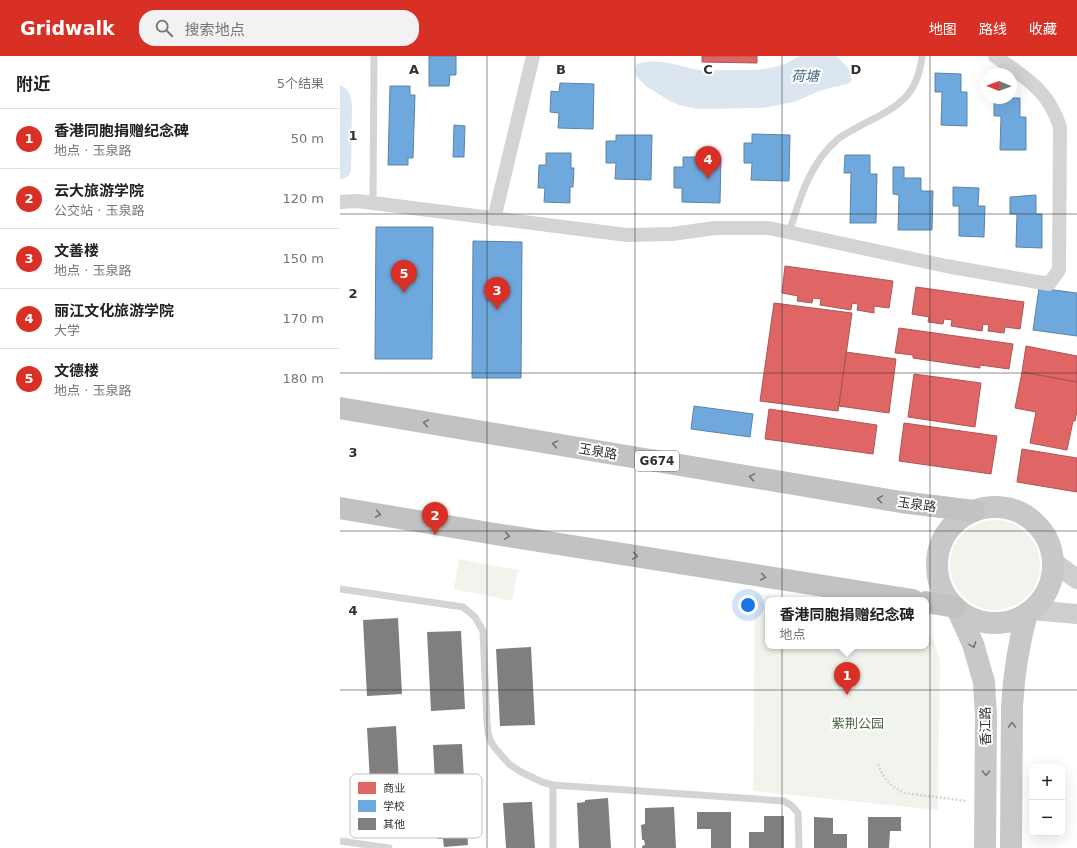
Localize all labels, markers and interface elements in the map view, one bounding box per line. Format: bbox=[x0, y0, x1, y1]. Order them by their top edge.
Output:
search box bbox=[139, 10, 419, 46]
text: Gridwalk bbox=[20, 17, 115, 39]
icon: search bbox=[153, 17, 175, 39]
text: 搜索地点 bbox=[185, 21, 245, 39]
text: 地图 bbox=[929, 21, 957, 37]
text: 路线 bbox=[979, 21, 1007, 37]
text: 收藏 bbox=[1029, 21, 1057, 37]
text: A bbox=[409, 62, 419, 77]
text: B bbox=[556, 62, 566, 77]
text: C bbox=[703, 62, 713, 77]
text: D bbox=[851, 62, 862, 77]
water label: 荷塘 bbox=[791, 68, 821, 84]
north arrow bbox=[981, 68, 1017, 104]
text: 附近 bbox=[16, 74, 50, 94]
text: 5个结果 bbox=[277, 76, 324, 91]
text: 香港同胞捐赠纪念碑 bbox=[54, 122, 189, 140]
text: 1 bbox=[348, 128, 358, 143]
text: 1 bbox=[24, 131, 34, 146]
text: 50 m bbox=[291, 131, 324, 146]
text: 地点 · 玉泉路 bbox=[54, 143, 131, 158]
pin: 4 bbox=[695, 146, 721, 179]
text: 云大旅游学院 bbox=[54, 182, 144, 200]
text: 2 bbox=[24, 191, 34, 206]
text: 120 m bbox=[282, 191, 324, 206]
text: 公交站 · 玉泉路 bbox=[54, 203, 144, 218]
text: 文善楼 bbox=[54, 242, 99, 260]
text: 3 bbox=[24, 251, 34, 266]
text: 150 m bbox=[282, 251, 324, 266]
pin: 5 bbox=[391, 260, 417, 293]
text: 地点 · 玉泉路 bbox=[54, 263, 131, 278]
pin: 3 bbox=[484, 277, 510, 310]
text: 2 bbox=[348, 286, 358, 301]
text: 丽江文化旅游学院 bbox=[54, 302, 174, 320]
text: 4 bbox=[24, 311, 34, 326]
text: 170 m bbox=[282, 311, 324, 326]
text: 大学 bbox=[54, 323, 80, 338]
text: 文德楼 bbox=[54, 362, 99, 380]
text: 5 bbox=[24, 371, 34, 386]
text: 180 m bbox=[282, 371, 324, 386]
text: 地点 · 玉泉路 bbox=[54, 383, 131, 398]
one-way arrow bbox=[423, 419, 429, 427]
one-way arrow bbox=[551, 440, 558, 449]
street label: 玉泉路 bbox=[577, 441, 618, 462]
text: 3 bbox=[348, 445, 358, 460]
road number: G674 bbox=[635, 451, 679, 471]
one-way arrow bbox=[749, 473, 755, 482]
street label: 玉泉路 bbox=[897, 494, 937, 515]
one-way arrow bbox=[877, 495, 883, 503]
pin: 2 bbox=[422, 502, 448, 535]
one-way arrow bbox=[375, 510, 382, 518]
one-way arrow bbox=[504, 531, 510, 540]
one-way arrow bbox=[632, 551, 638, 560]
one-way arrow bbox=[760, 572, 767, 581]
your location bbox=[738, 595, 758, 615]
popup bbox=[765, 597, 929, 649]
text: 4 bbox=[348, 603, 358, 618]
text: 香港同胞捐赠纪念碑 bbox=[779, 606, 915, 624]
text: 地点 bbox=[779, 627, 806, 642]
one-way arrow bbox=[968, 641, 977, 648]
pin: 1 bbox=[834, 662, 860, 695]
street label: 香江路 bbox=[978, 706, 993, 746]
park label: 紫荆公园 bbox=[832, 716, 884, 731]
one-way arrow bbox=[1008, 722, 1016, 728]
map controls bbox=[1029, 764, 1065, 836]
button: + bbox=[1029, 764, 1065, 800]
one-way arrow bbox=[981, 770, 990, 776]
legend bbox=[350, 774, 482, 838]
text: 商业 bbox=[383, 782, 405, 795]
text: 学校 bbox=[383, 800, 405, 813]
button: − bbox=[1029, 800, 1065, 836]
text: 其他 bbox=[383, 818, 405, 831]

